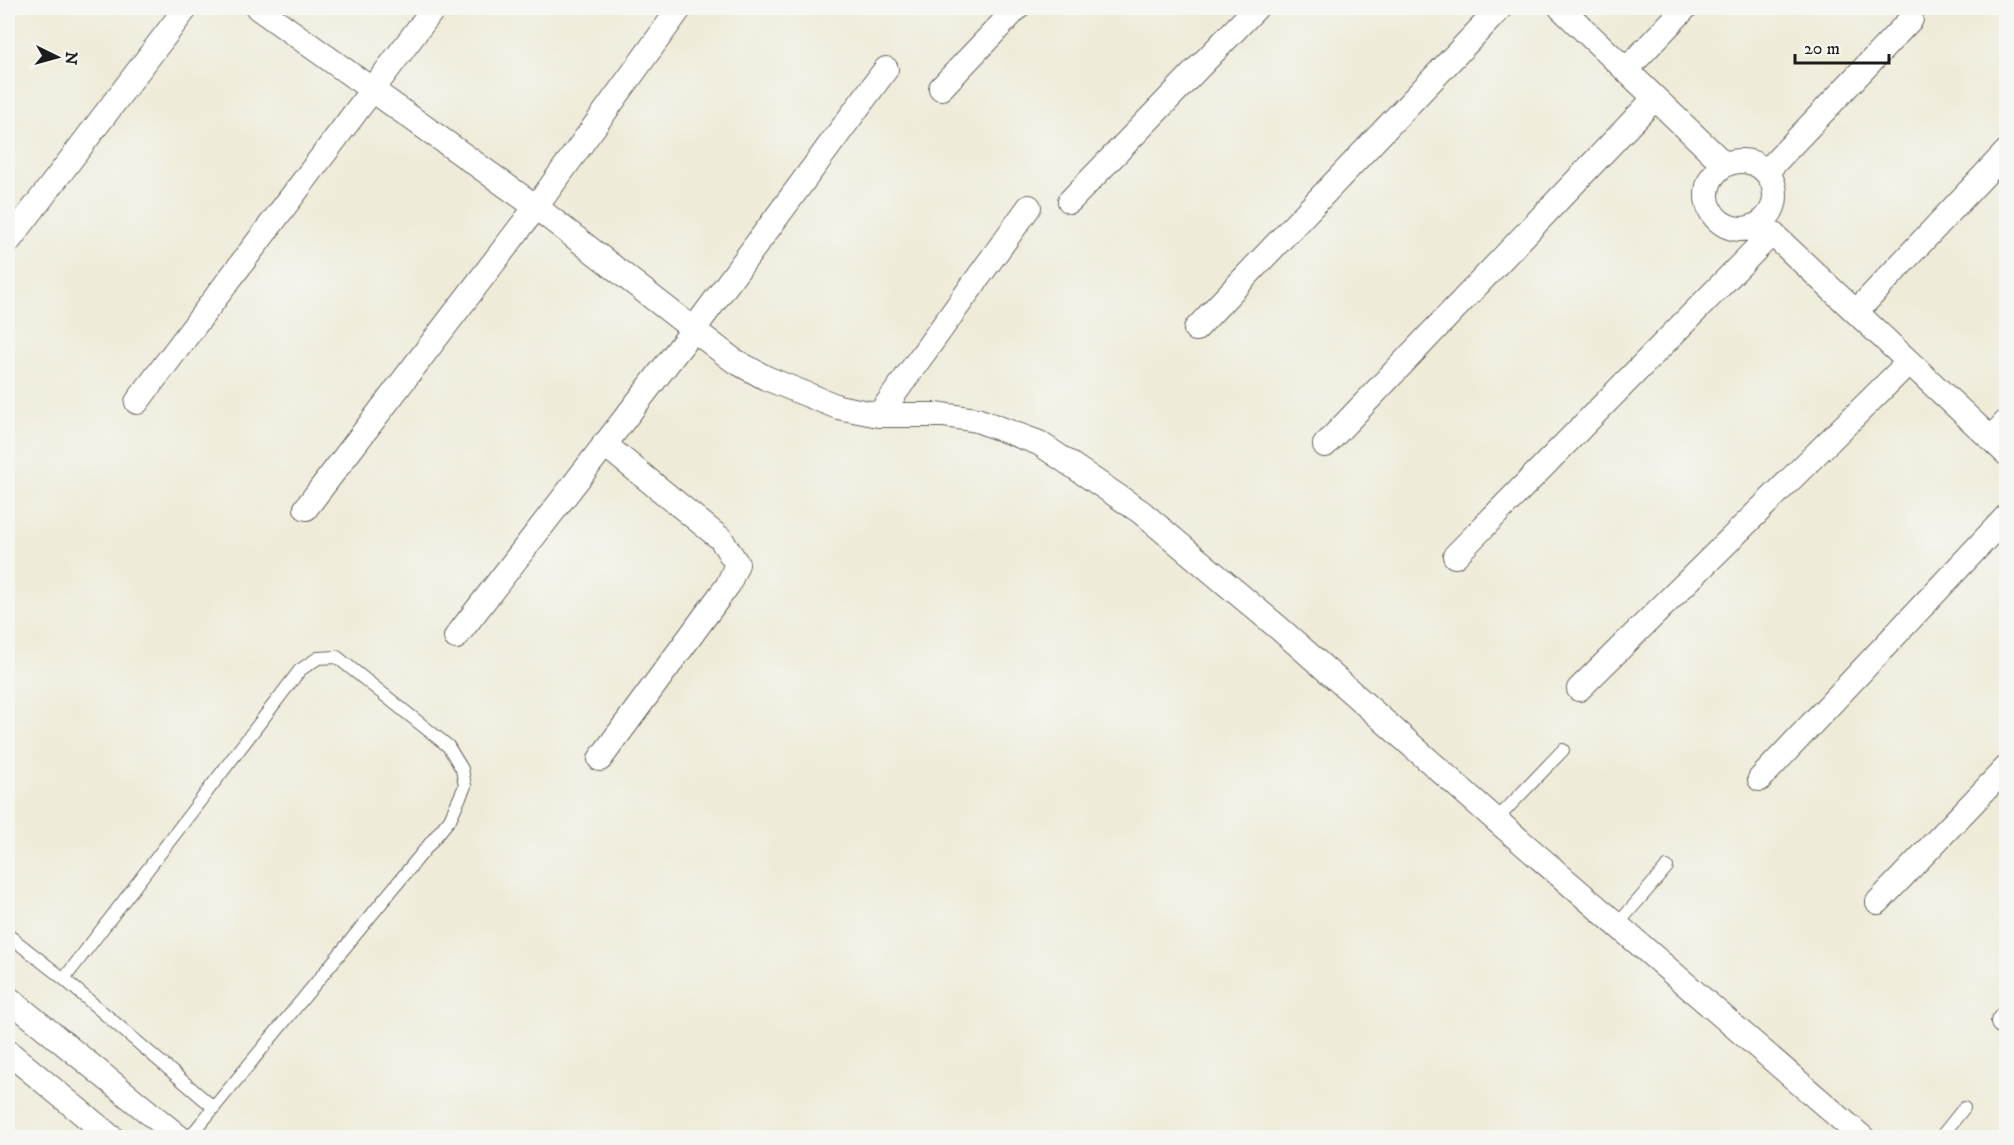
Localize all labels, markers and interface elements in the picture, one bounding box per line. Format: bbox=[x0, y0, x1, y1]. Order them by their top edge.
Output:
north arrow bbox=[27, 27, 87, 87]
scale bar bbox=[1795, 27, 1890, 65]
text: 20 m bbox=[1804, 38, 1840, 60]
text: N bbox=[60, 51, 81, 66]

